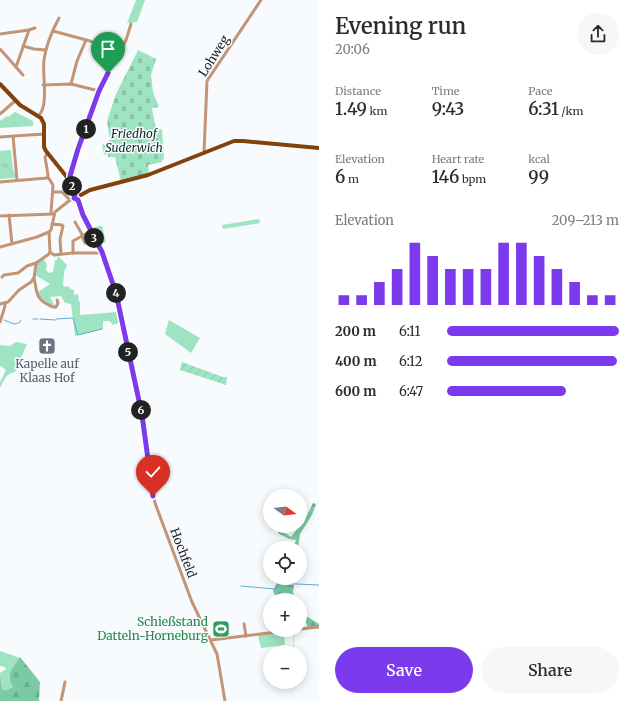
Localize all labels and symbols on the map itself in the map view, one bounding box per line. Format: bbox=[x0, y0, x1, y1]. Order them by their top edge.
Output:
pin bbox=[91, 32, 125, 73]
street label: Lohweg bbox=[195, 32, 232, 79]
pin: 1 bbox=[76, 119, 96, 139]
park label: Friedhof Suderwich bbox=[105, 126, 163, 155]
pin: 2 bbox=[62, 176, 82, 196]
pin: 3 bbox=[84, 228, 104, 248]
pin: 4 bbox=[106, 283, 126, 303]
church icon: Kapelle auf Klaas Hof bbox=[37, 336, 57, 356]
pin: 5 bbox=[118, 342, 138, 362]
place label: Kapelle auf Klaas Hof bbox=[15, 356, 79, 385]
pin: 6 bbox=[131, 400, 151, 420]
pin bbox=[136, 455, 170, 496]
north arrow bbox=[263, 489, 307, 533]
street label: Hochfeld bbox=[167, 526, 200, 580]
place label: Schießstand Datteln-Horneburg bbox=[97, 614, 209, 643]
sports icon: Schießstand Datteln-Horneburg bbox=[211, 619, 231, 639]

